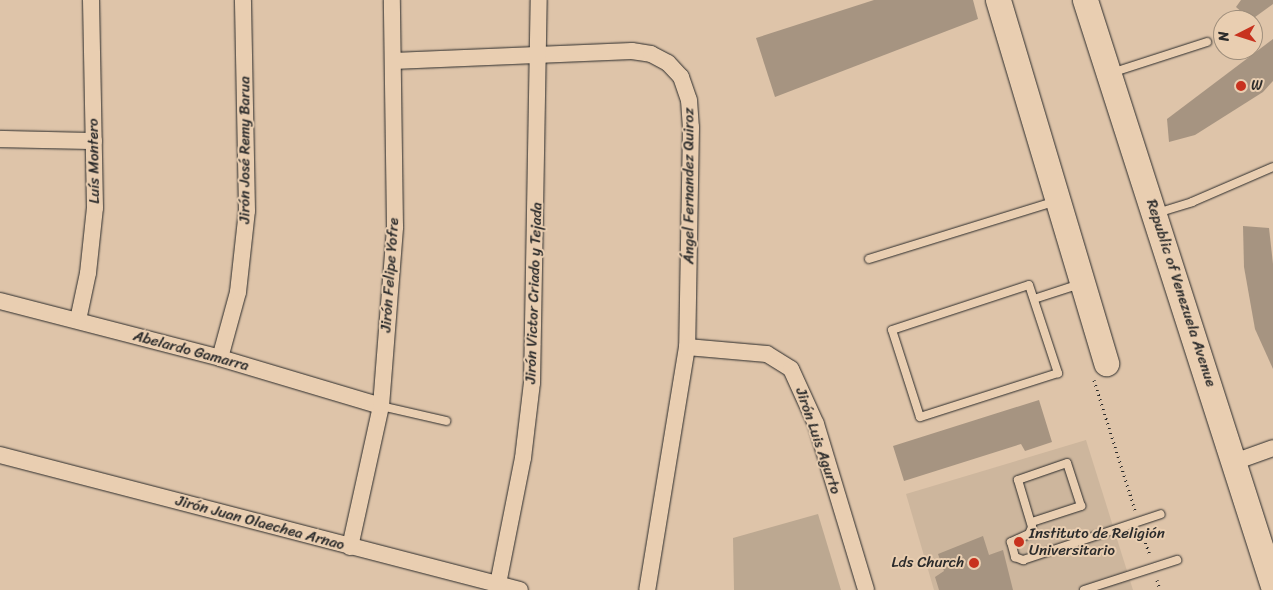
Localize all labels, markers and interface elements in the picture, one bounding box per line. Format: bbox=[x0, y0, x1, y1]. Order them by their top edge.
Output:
north arrow bbox=[1213, 10, 1263, 60]
text: N bbox=[1211, 30, 1236, 42]
street label: Jirón José Remy Barua bbox=[236, 76, 254, 224]
place label: W bbox=[1251, 77, 1263, 95]
marker: W bbox=[1235, 80, 1247, 92]
street label: Ángel Fernandez Quiroz bbox=[680, 108, 698, 264]
street label: Luís Montero bbox=[84, 118, 104, 204]
street label: Republic of Venezuela Avenue bbox=[1142, 197, 1220, 389]
street label: Jirón Victor Criado y Tejada bbox=[522, 202, 546, 384]
street label: Jirón Felipe Yofre bbox=[377, 217, 403, 333]
street label: Abelardo Gamarra bbox=[131, 327, 251, 375]
street label: Jirón Luis Agurto bbox=[791, 385, 845, 497]
street label: Jirón Juan Olaechea Arnao bbox=[174, 492, 346, 554]
place label: Instituto de Religión Universitario bbox=[1029, 524, 1165, 559]
marker: Instituto de Religión Universitario bbox=[1013, 536, 1025, 548]
place label: Lds Church bbox=[892, 554, 964, 572]
marker: Lds Church bbox=[968, 557, 980, 569]

